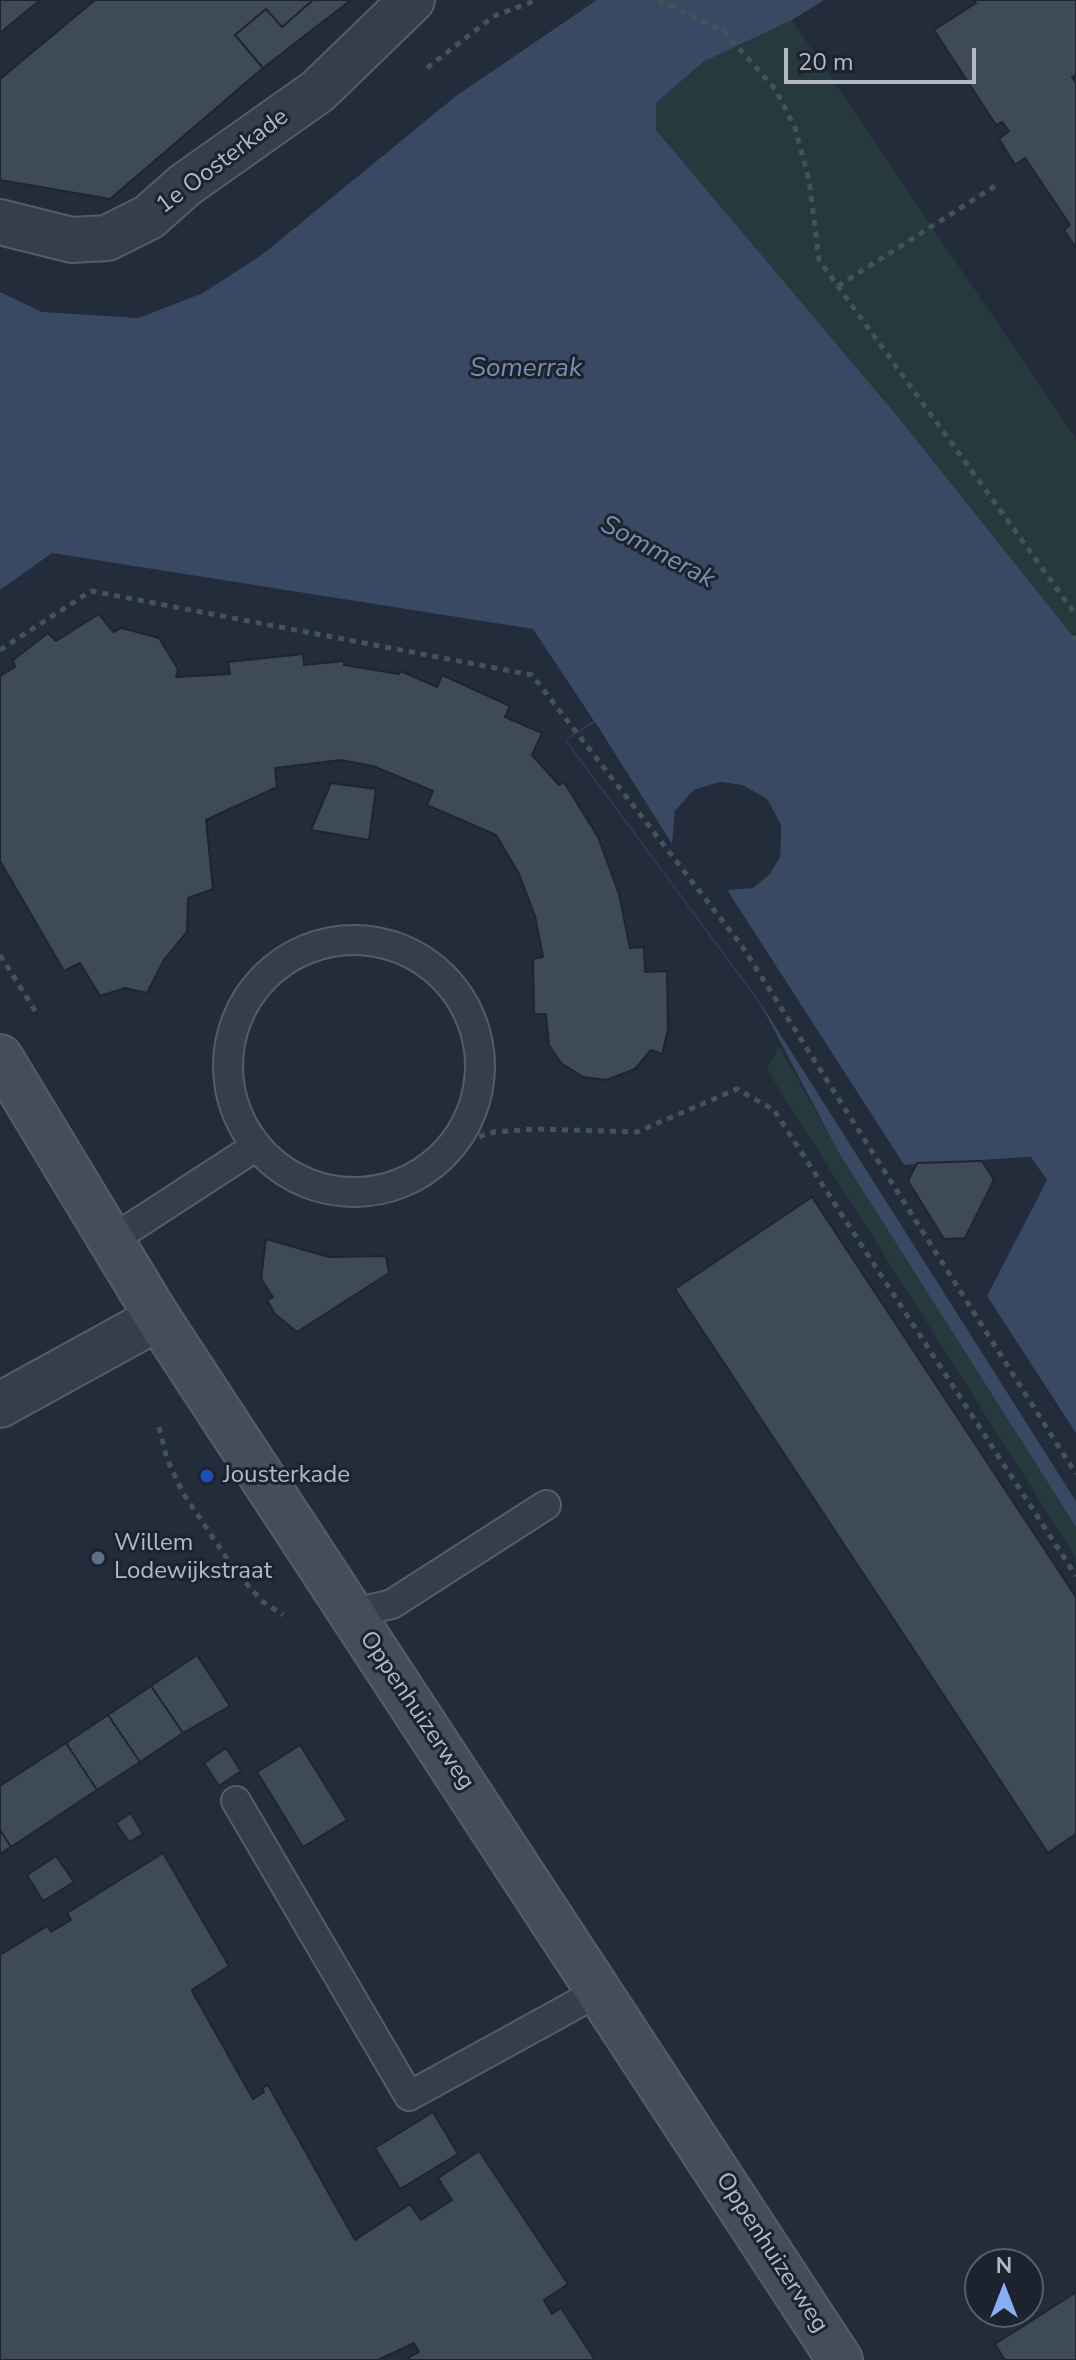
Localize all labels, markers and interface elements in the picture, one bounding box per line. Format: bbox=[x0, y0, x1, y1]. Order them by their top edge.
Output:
scale bar bbox=[788, 32, 980, 82]
text: 20 m bbox=[798, 46, 854, 78]
street label: 1e Oosterkade bbox=[151, 103, 295, 221]
water label: Somerrak bbox=[470, 354, 582, 386]
water label: Sommerak bbox=[595, 510, 719, 596]
place label: Jousterkade bbox=[223, 1462, 350, 1490]
marker: Jousterkade bbox=[198, 1467, 216, 1485]
place label: Willem Lodewijkstraat bbox=[114, 1530, 272, 1586]
marker: Willem Lodewijkstraat bbox=[89, 1549, 107, 1567]
street label: Oppenhuizerweg bbox=[352, 1626, 480, 1796]
street label: Oppenhuizerweg bbox=[708, 2167, 834, 2339]
north arrow bbox=[964, 2248, 1044, 2328]
text: N bbox=[996, 2251, 1012, 2281]

